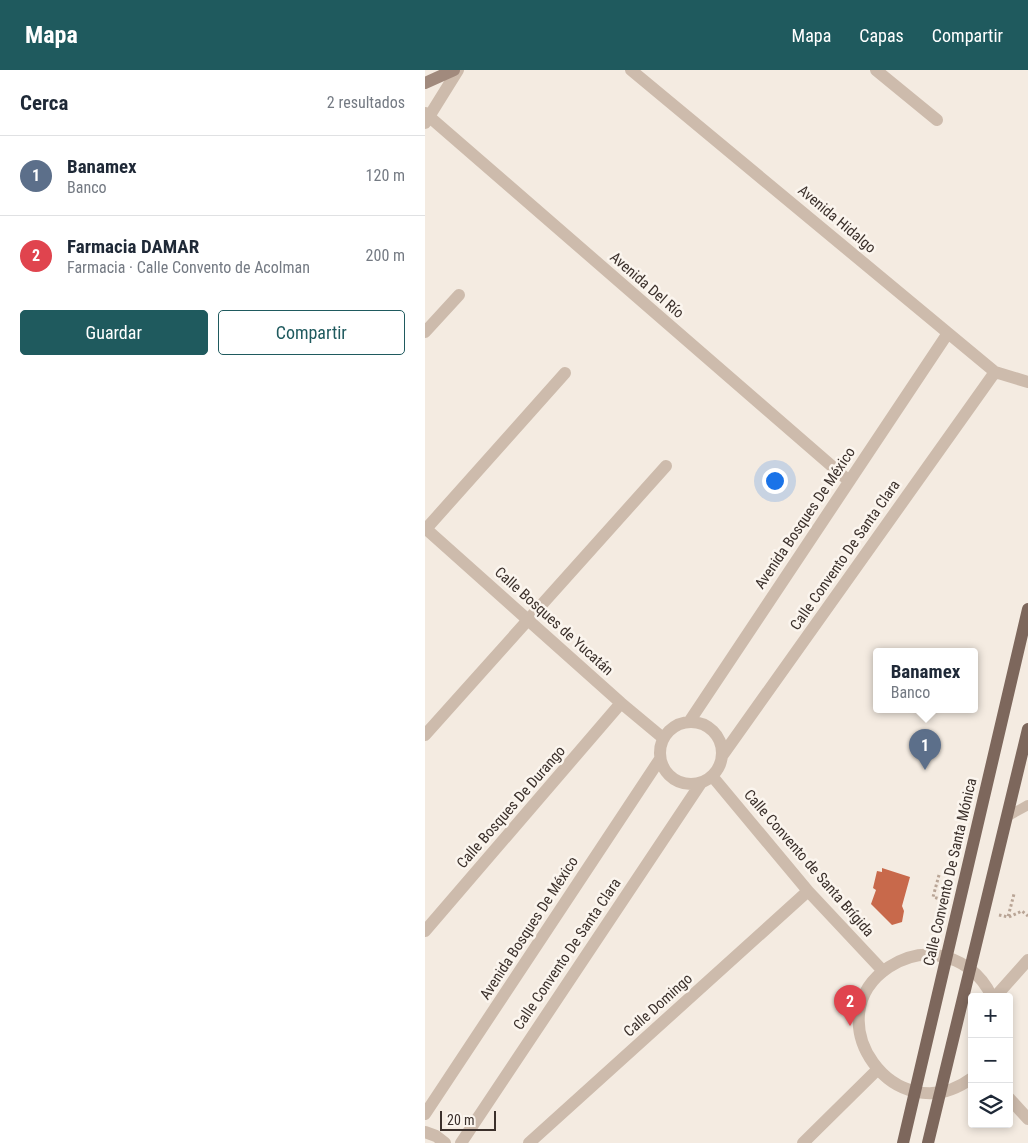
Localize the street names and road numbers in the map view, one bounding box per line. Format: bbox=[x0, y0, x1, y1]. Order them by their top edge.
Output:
street label: Avenida Hidalgo bbox=[794, 181, 880, 257]
street label: Avenida Del Río bbox=[606, 248, 688, 322]
street label: Avenida Bosques De México bbox=[751, 444, 859, 592]
street label: Calle Convento De Santa Clara bbox=[786, 476, 904, 634]
street label: Calle Bosques de Yucatán bbox=[491, 563, 617, 679]
street label: Calle Bosques De Durango bbox=[453, 742, 569, 872]
street label: Calle Convento De Santa Mónica bbox=[920, 776, 980, 968]
street label: Calle Convento de Santa Brígida bbox=[740, 786, 878, 940]
street label: Avenida Bosques De México bbox=[476, 853, 582, 1003]
street label: Calle Convento De Santa Clara bbox=[509, 875, 625, 1033]
street label: Calle Domingo bbox=[620, 970, 696, 1040]

